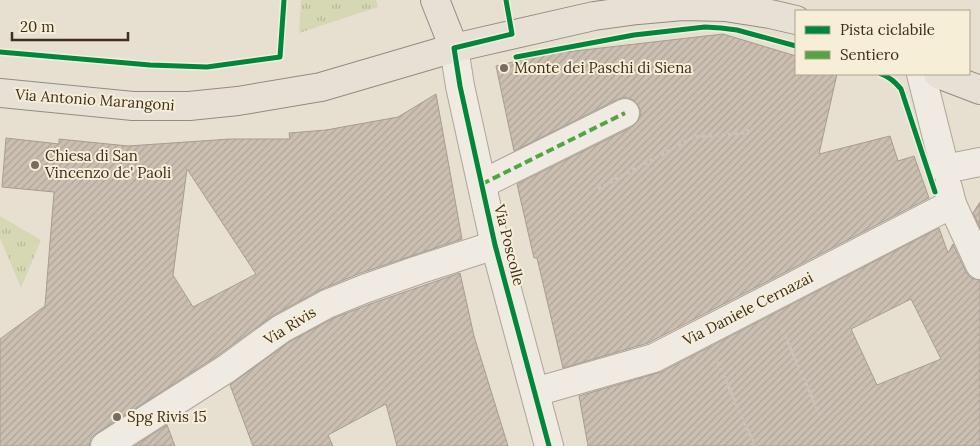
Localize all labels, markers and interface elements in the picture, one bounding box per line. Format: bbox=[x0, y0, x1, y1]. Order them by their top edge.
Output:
scale bar bbox=[12, 10, 129, 42]
legend bbox=[795, 10, 970, 75]
text: 20 m bbox=[20, 17, 55, 36]
text: Pista ciclabile bbox=[840, 20, 935, 39]
text: Sentiero bbox=[840, 45, 899, 64]
place label: Monte dei Paschi di Siena bbox=[514, 58, 692, 77]
marker: Monte dei Paschi di Siena bbox=[498, 62, 510, 74]
street label: Via Antonio Marangoni bbox=[14, 84, 175, 115]
place label: Chiesa di San Vincenzo de' Paoli bbox=[44, 146, 171, 182]
marker: Chiesa di San Vincenzo de' Paoli bbox=[29, 159, 41, 171]
street label: Via Poscolle bbox=[490, 201, 529, 287]
street label: Via Daniele Cernazai bbox=[679, 268, 816, 350]
street label: Via Rivis bbox=[259, 302, 319, 349]
place label: Spg Rivis 15 bbox=[127, 407, 207, 426]
marker: Spg Rivis 15 bbox=[111, 411, 123, 423]

